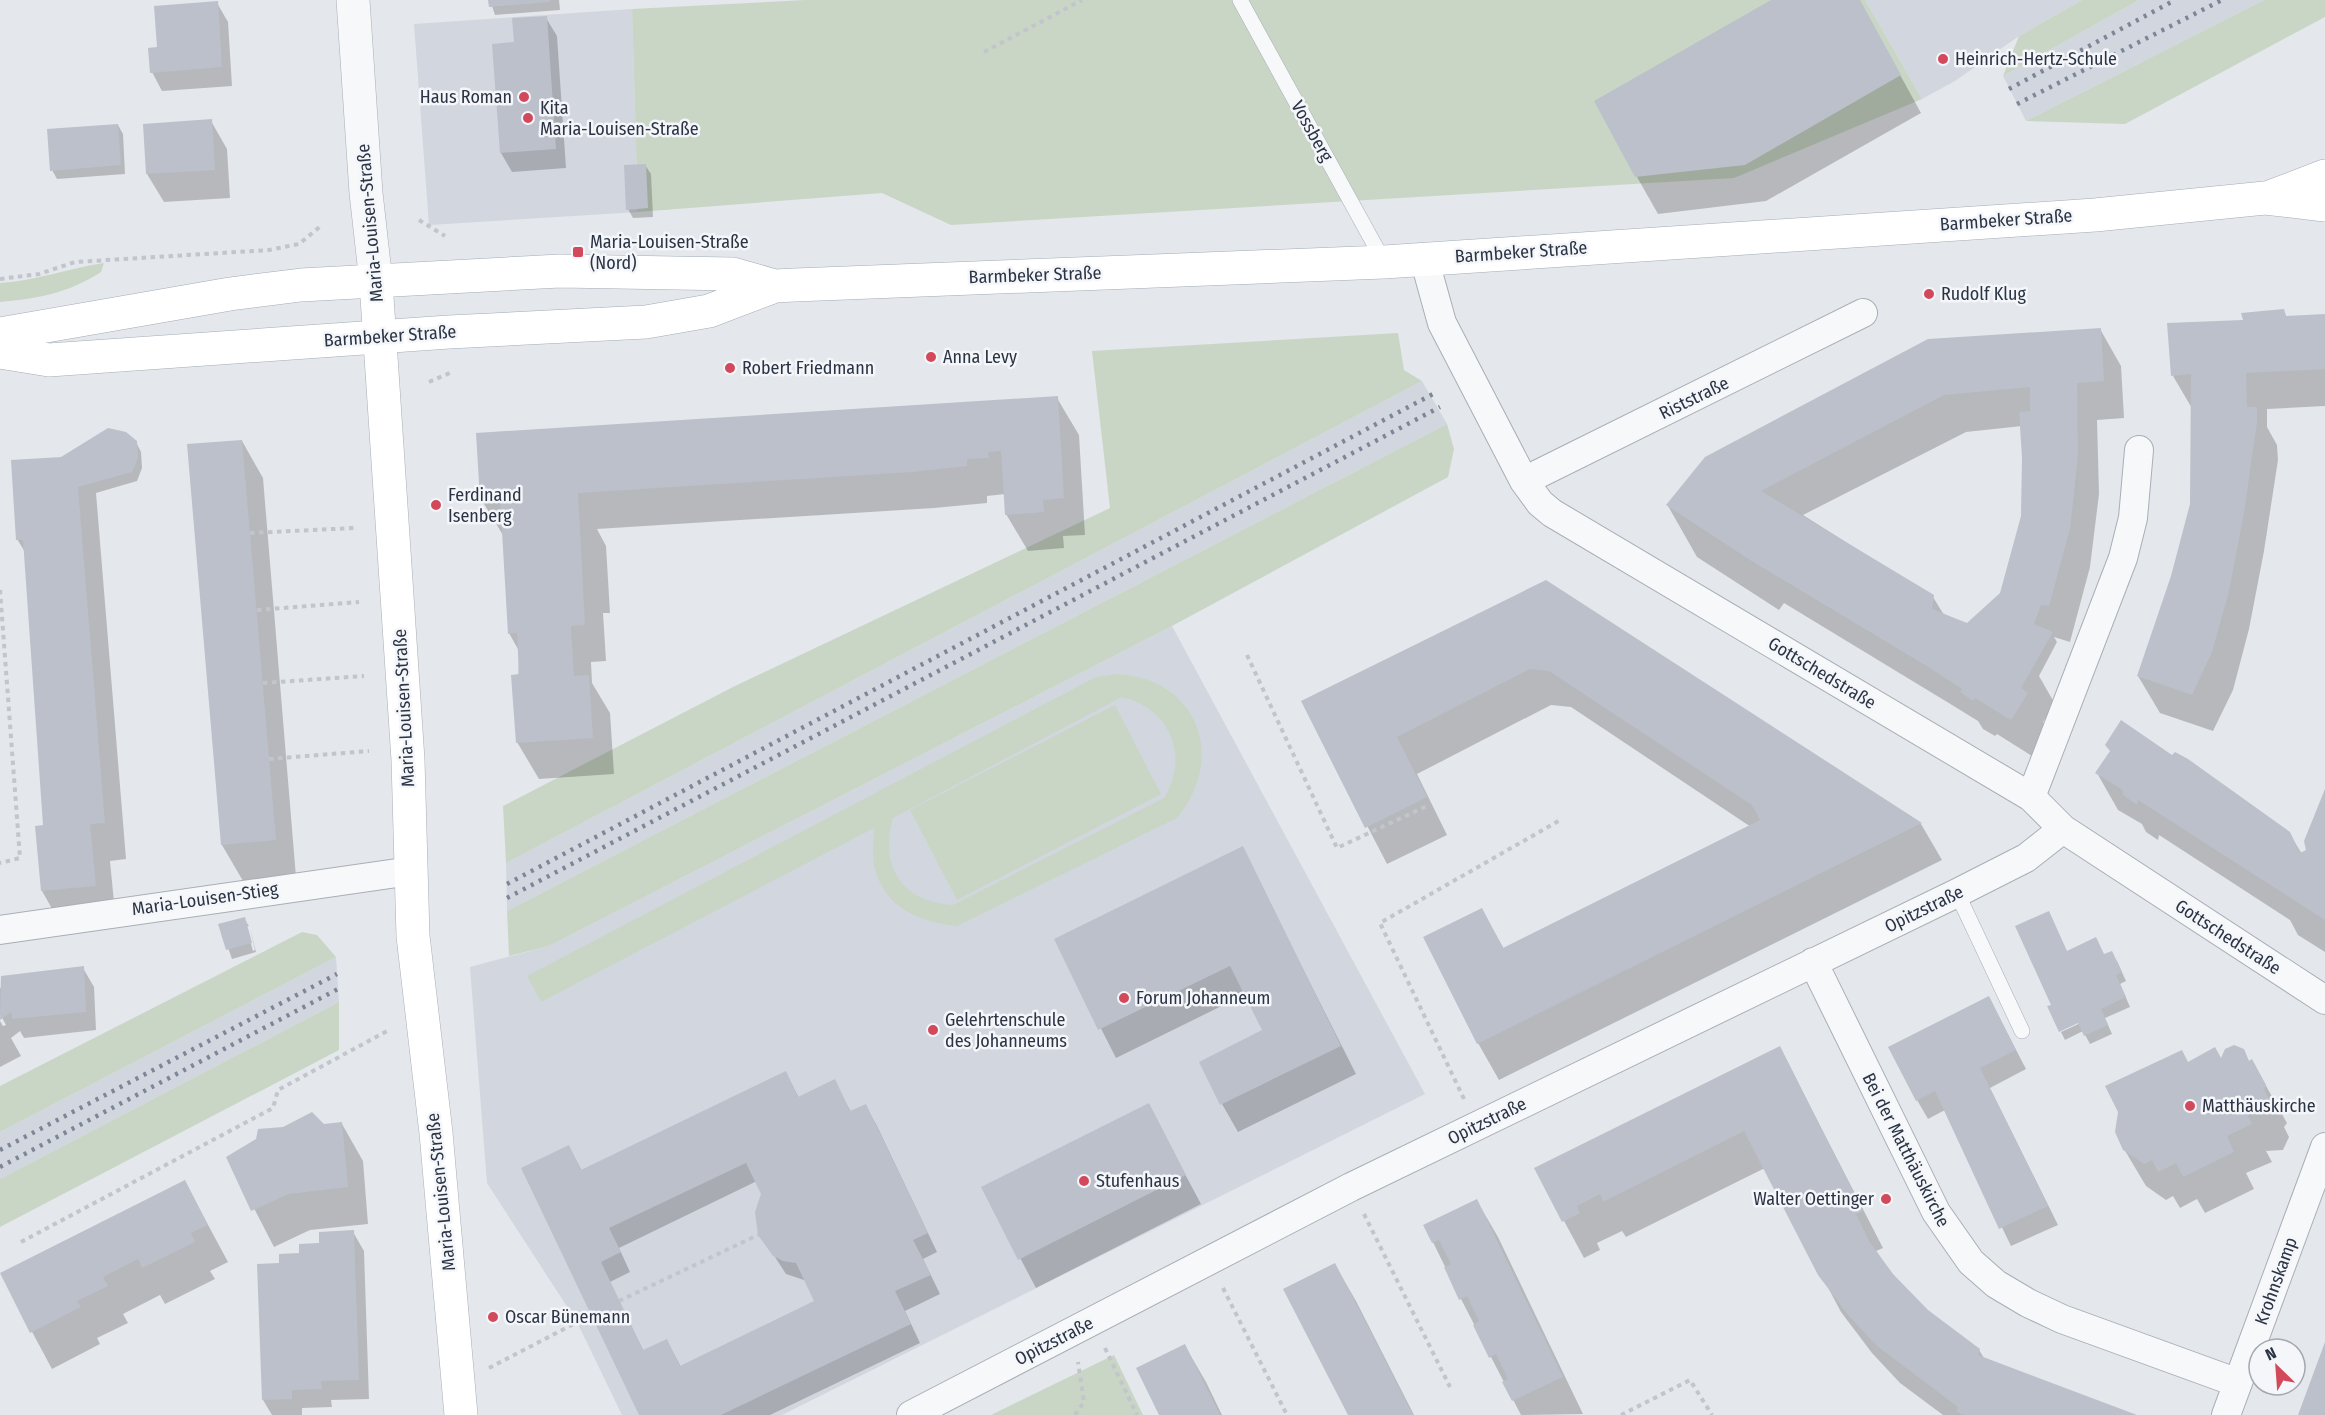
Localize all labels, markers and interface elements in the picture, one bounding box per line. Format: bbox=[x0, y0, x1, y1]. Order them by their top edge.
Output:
place label: Heinrich-Hertz-Schule bbox=[1955, 48, 2117, 70]
marker: Heinrich-Hertz-Schule bbox=[1936, 52, 1950, 66]
place label: Haus Roman bbox=[420, 86, 512, 108]
marker: Haus Roman bbox=[517, 90, 531, 104]
place label: Kita Maria-Louisen-Straße bbox=[540, 97, 699, 140]
street label: Vossberg bbox=[1286, 97, 1338, 166]
marker: Kita Maria-Louisen-Straße bbox=[521, 111, 535, 125]
street label: Maria-Louisen-Straße bbox=[352, 143, 388, 303]
street label: Barmbeker Straße bbox=[1939, 204, 2073, 236]
place label: Maria-Louisen-Straße (Nord) bbox=[590, 231, 749, 274]
street label: Barmbeker Straße bbox=[1454, 236, 1588, 268]
marker: Maria-Louisen-Straße (Nord) bbox=[571, 245, 585, 259]
street label: Barmbeker Straße bbox=[968, 262, 1102, 288]
place label: Rudolf Klug bbox=[1941, 283, 2027, 305]
marker: Rudolf Klug bbox=[1922, 287, 1936, 301]
street label: Barmbeker Straße bbox=[323, 320, 457, 352]
place label: Anna Levy bbox=[943, 346, 1017, 368]
marker: Anna Levy bbox=[924, 350, 938, 364]
place label: Robert Friedmann bbox=[742, 357, 874, 379]
marker: Robert Friedmann bbox=[723, 361, 737, 375]
street label: Riststraße bbox=[1656, 372, 1732, 424]
place label: Ferdinand Isenberg bbox=[448, 484, 522, 527]
marker: Ferdinand Isenberg bbox=[429, 498, 443, 512]
street label: Maria-Louisen-Straße bbox=[389, 628, 419, 788]
street label: Gottschedstraße bbox=[1764, 632, 1880, 714]
street label: Maria-Louisen-Stieg bbox=[130, 878, 280, 920]
street label: Opitzstraße bbox=[1881, 880, 1967, 938]
street label: Gottschedstraße bbox=[2171, 895, 2285, 979]
place label: Forum Johanneum bbox=[1136, 987, 1270, 1009]
marker: Forum Johanneum bbox=[1117, 991, 1131, 1005]
place label: Gelehrtenschule des Johanneums bbox=[945, 1009, 1067, 1052]
marker: Gelehrtenschule des Johanneums bbox=[926, 1023, 940, 1037]
street label: Bei der Matthäuskirche bbox=[1858, 1069, 1954, 1231]
street label: Opitzstraße bbox=[1444, 1092, 1530, 1150]
place label: Matthäuskirche bbox=[2202, 1095, 2316, 1117]
marker: Matthäuskirche bbox=[2183, 1099, 2197, 1113]
street label: Maria-Louisen-Straße bbox=[422, 1112, 460, 1272]
place label: Stufenhaus bbox=[1096, 1170, 1180, 1192]
marker: Stufenhaus bbox=[1077, 1174, 1091, 1188]
place label: Walter Oettinger bbox=[1753, 1188, 1875, 1210]
marker: Walter Oettinger bbox=[1879, 1192, 1893, 1206]
street label: Krohnskamp bbox=[2250, 1234, 2302, 1328]
place label: Oscar Bünemann bbox=[505, 1306, 630, 1328]
marker: Oscar Bünemann bbox=[486, 1310, 500, 1324]
street label: Opitzstraße bbox=[1011, 1312, 1097, 1370]
north arrow bbox=[2247, 1337, 2307, 1397]
text: N bbox=[2263, 1343, 2279, 1364]

